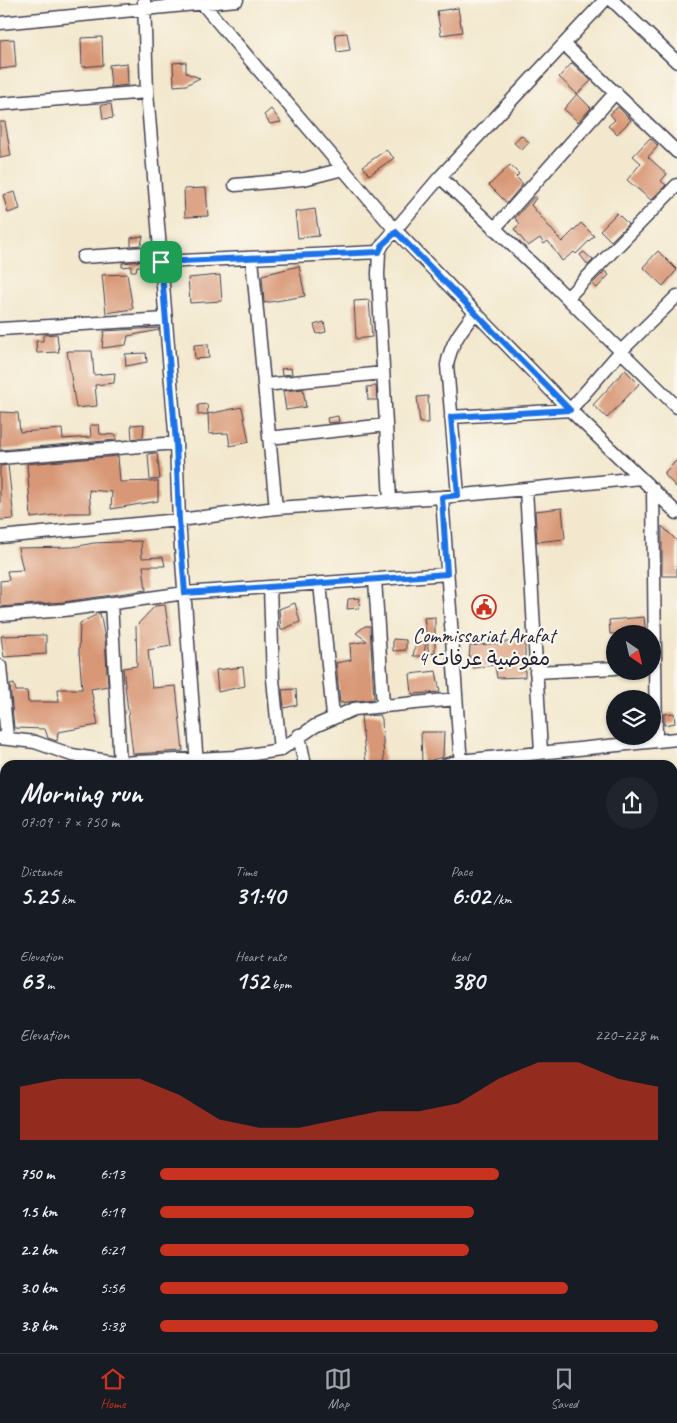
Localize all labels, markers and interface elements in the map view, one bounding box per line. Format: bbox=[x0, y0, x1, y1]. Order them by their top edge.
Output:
pin bbox=[140, 241, 182, 283]
icon: arrive bbox=[147, 248, 175, 276]
public building icon: Commissariat Arafat 4 مفوضية عرفات bbox=[471, 594, 497, 620]
place label: Commissariat Arafat 4 مفوضية عرفات bbox=[413, 623, 559, 671]
north arrow bbox=[606, 625, 661, 680]
map controls bbox=[606, 625, 661, 745]
button: layers bbox=[606, 690, 661, 745]
text: Morning run bbox=[20, 775, 142, 810]
button: share bbox=[606, 777, 658, 829]
text: 07:09 · 7 × 750 m bbox=[20, 812, 119, 832]
text: Distance bbox=[20, 863, 62, 880]
text: Time bbox=[235, 863, 257, 880]
text: Pace bbox=[451, 863, 472, 880]
text: 5.25 bbox=[20, 880, 58, 912]
text: 31:40 bbox=[235, 880, 285, 912]
text: 6:02 bbox=[451, 880, 490, 912]
text: km bbox=[58, 891, 75, 908]
text: /km bbox=[490, 891, 512, 908]
text: Elevation bbox=[20, 948, 63, 965]
text: Heart rate bbox=[235, 948, 286, 965]
text: kcal bbox=[451, 948, 469, 965]
text: 63 bbox=[20, 965, 43, 997]
text: 152 bbox=[235, 965, 269, 997]
text: 380 bbox=[451, 965, 484, 997]
text: m bbox=[43, 976, 54, 993]
text: bpm bbox=[269, 976, 291, 993]
text: Elevation bbox=[20, 1025, 69, 1045]
text: 220–228 m bbox=[595, 1025, 658, 1045]
text: 750 m bbox=[20, 1164, 54, 1184]
text: 6:13 bbox=[100, 1164, 125, 1184]
text: 1.5 km bbox=[20, 1202, 57, 1222]
text: 6:19 bbox=[100, 1202, 125, 1222]
text: 2.2 km bbox=[20, 1240, 57, 1260]
text: 6:21 bbox=[100, 1240, 125, 1260]
text: 3.0 km bbox=[20, 1278, 57, 1298]
text: 5:56 bbox=[100, 1278, 125, 1298]
text: 3.8 km bbox=[20, 1316, 57, 1336]
text: 5:38 bbox=[100, 1316, 125, 1336]
tab: Home bbox=[99, 1365, 127, 1412]
tab: Map bbox=[324, 1365, 352, 1412]
tab: Saved bbox=[550, 1365, 578, 1412]

